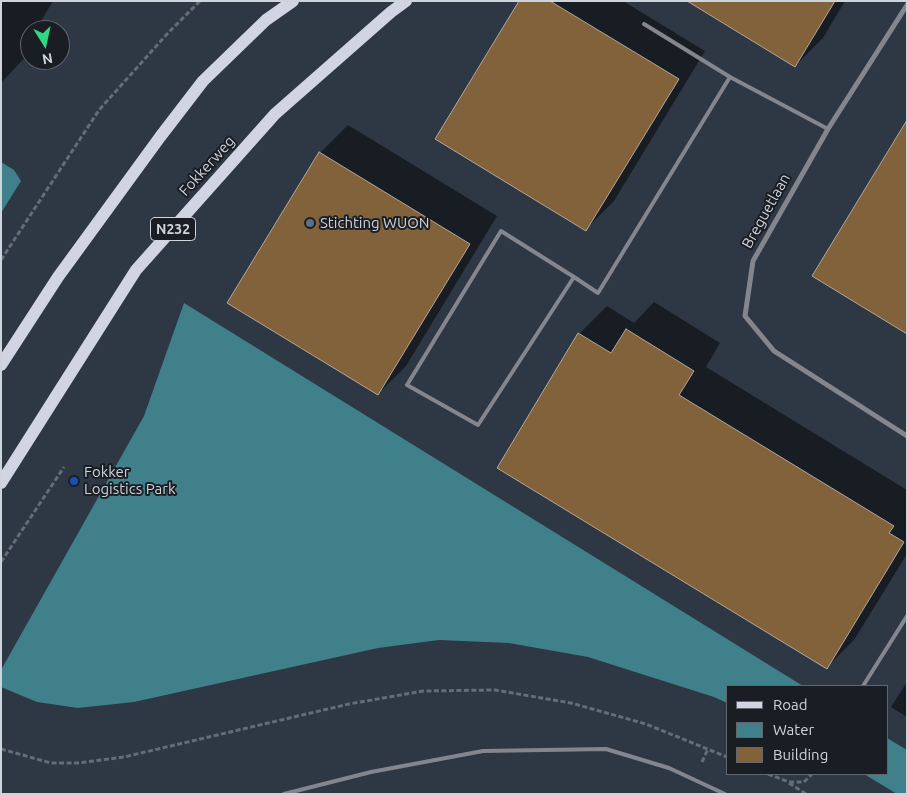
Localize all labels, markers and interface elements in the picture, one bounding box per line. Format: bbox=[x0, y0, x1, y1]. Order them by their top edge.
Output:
north arrow bbox=[20, 20, 70, 70]
text: N bbox=[41, 50, 54, 68]
street label: Fokkerweg bbox=[175, 132, 239, 200]
street label: Breguetlaan bbox=[738, 170, 794, 252]
place label: Stichting WUON bbox=[320, 214, 430, 232]
marker: Stichting WUON bbox=[304, 217, 316, 229]
road number: N232 bbox=[150, 218, 196, 240]
place label: Fokker Logistics Park bbox=[84, 463, 175, 498]
marker: Fokker Logistics Park bbox=[68, 475, 80, 487]
legend bbox=[726, 685, 888, 775]
text: Road bbox=[773, 696, 808, 713]
text: Water bbox=[773, 721, 814, 738]
text: Building bbox=[773, 746, 828, 763]

